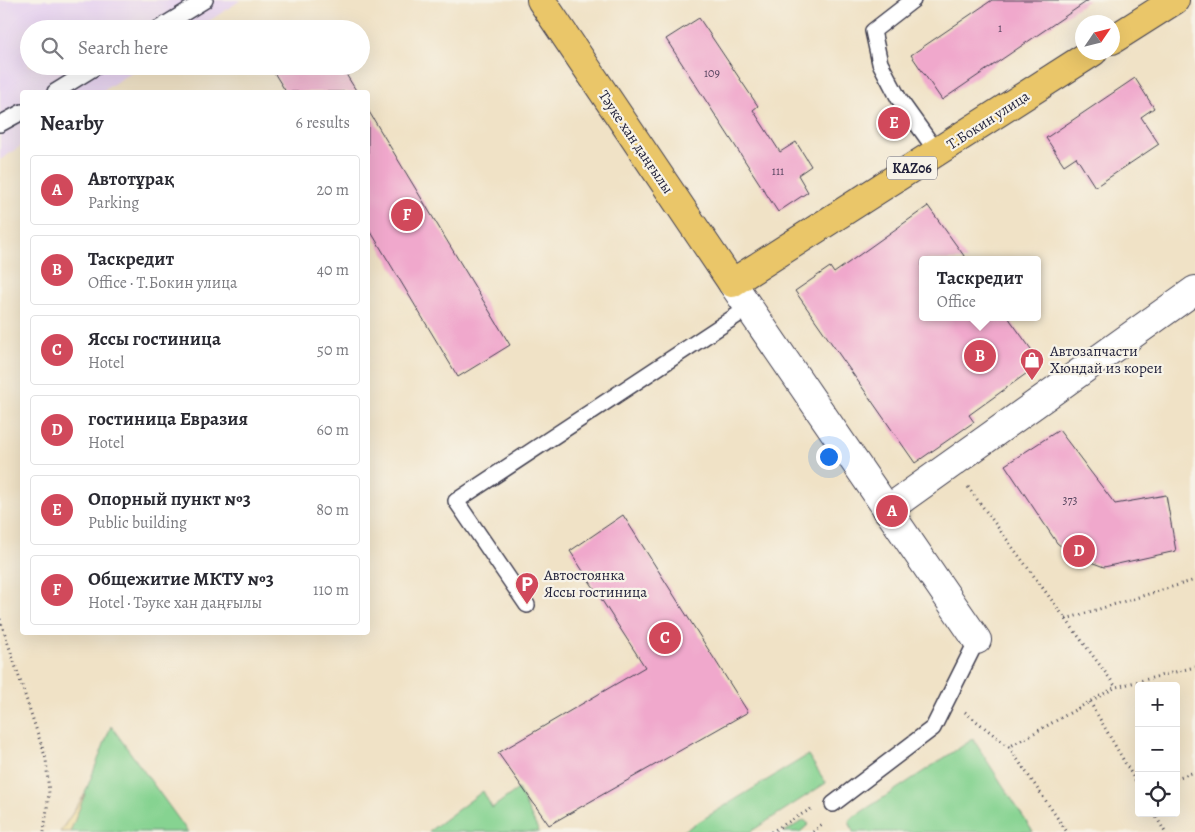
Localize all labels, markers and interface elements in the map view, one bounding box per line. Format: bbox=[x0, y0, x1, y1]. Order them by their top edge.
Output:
north arrow bbox=[1075, 15, 1120, 60]
search box bbox=[20, 20, 370, 75]
house number: 1 bbox=[998, 20, 1002, 36]
icon: search bbox=[38, 34, 66, 62]
text: Search here bbox=[78, 35, 168, 61]
house number: 109 bbox=[704, 65, 720, 81]
street label: Тәуке хан даңғылы bbox=[594, 86, 678, 198]
street label: Т.Бокин улица bbox=[943, 86, 1033, 154]
pin: E bbox=[878, 104, 910, 142]
text: Nearby bbox=[40, 109, 103, 137]
text: 6 results bbox=[296, 112, 350, 134]
road number: KАZ06 bbox=[887, 156, 937, 180]
house number: 111 bbox=[772, 163, 784, 179]
text: Автотұрақ bbox=[88, 166, 174, 192]
text: A bbox=[52, 179, 62, 201]
text: 20 m bbox=[316, 179, 349, 201]
text: Parking bbox=[88, 192, 139, 214]
pin: F bbox=[391, 196, 423, 234]
text: Таскредит bbox=[88, 246, 174, 272]
popup bbox=[919, 256, 1041, 321]
text: B bbox=[52, 259, 62, 281]
text: 40 m bbox=[317, 259, 349, 281]
text: Таскредит bbox=[937, 265, 1023, 291]
text: Office · Т.Бокин улица bbox=[88, 272, 237, 294]
text: Office bbox=[937, 291, 976, 313]
text: Яссы гостиница bbox=[88, 326, 221, 352]
pin: B bbox=[964, 337, 996, 375]
text: C bbox=[52, 339, 62, 361]
text: 50 m bbox=[317, 339, 349, 361]
place label: Автозапчасти Хюндай из кореи bbox=[1049, 341, 1163, 378]
shop icon: Автозапчасти Хюндай из кореи bbox=[1019, 347, 1045, 381]
text: Hotel bbox=[88, 352, 124, 374]
text: гостиница Евразия bbox=[88, 406, 248, 432]
text: D bbox=[51, 419, 63, 441]
text: 60 m bbox=[317, 419, 349, 441]
text: Hotel bbox=[88, 432, 124, 454]
your location bbox=[816, 444, 842, 470]
text: Опорный пункт №3 bbox=[88, 486, 251, 512]
pin: A bbox=[876, 492, 908, 530]
house number: 373 bbox=[1062, 492, 1078, 508]
text: E bbox=[52, 499, 62, 521]
text: 80 m bbox=[316, 499, 349, 521]
text: Public building bbox=[88, 512, 187, 534]
pin: D bbox=[1063, 532, 1095, 570]
place label: Автостоянка Яссы гостиница bbox=[543, 565, 647, 602]
text: Общежитие МКТУ №3 bbox=[88, 566, 274, 592]
parking icon: Автостоянка Яссы гостиница bbox=[514, 571, 540, 605]
text: F bbox=[53, 579, 61, 601]
text: 110 m bbox=[313, 579, 349, 601]
text: Hotel · Тәуке хан даңғылы bbox=[88, 592, 262, 614]
pin: C bbox=[649, 619, 681, 657]
map controls bbox=[1135, 682, 1180, 817]
button: + bbox=[1135, 682, 1180, 727]
button: − bbox=[1135, 727, 1180, 772]
button: locate bbox=[1135, 772, 1180, 817]

